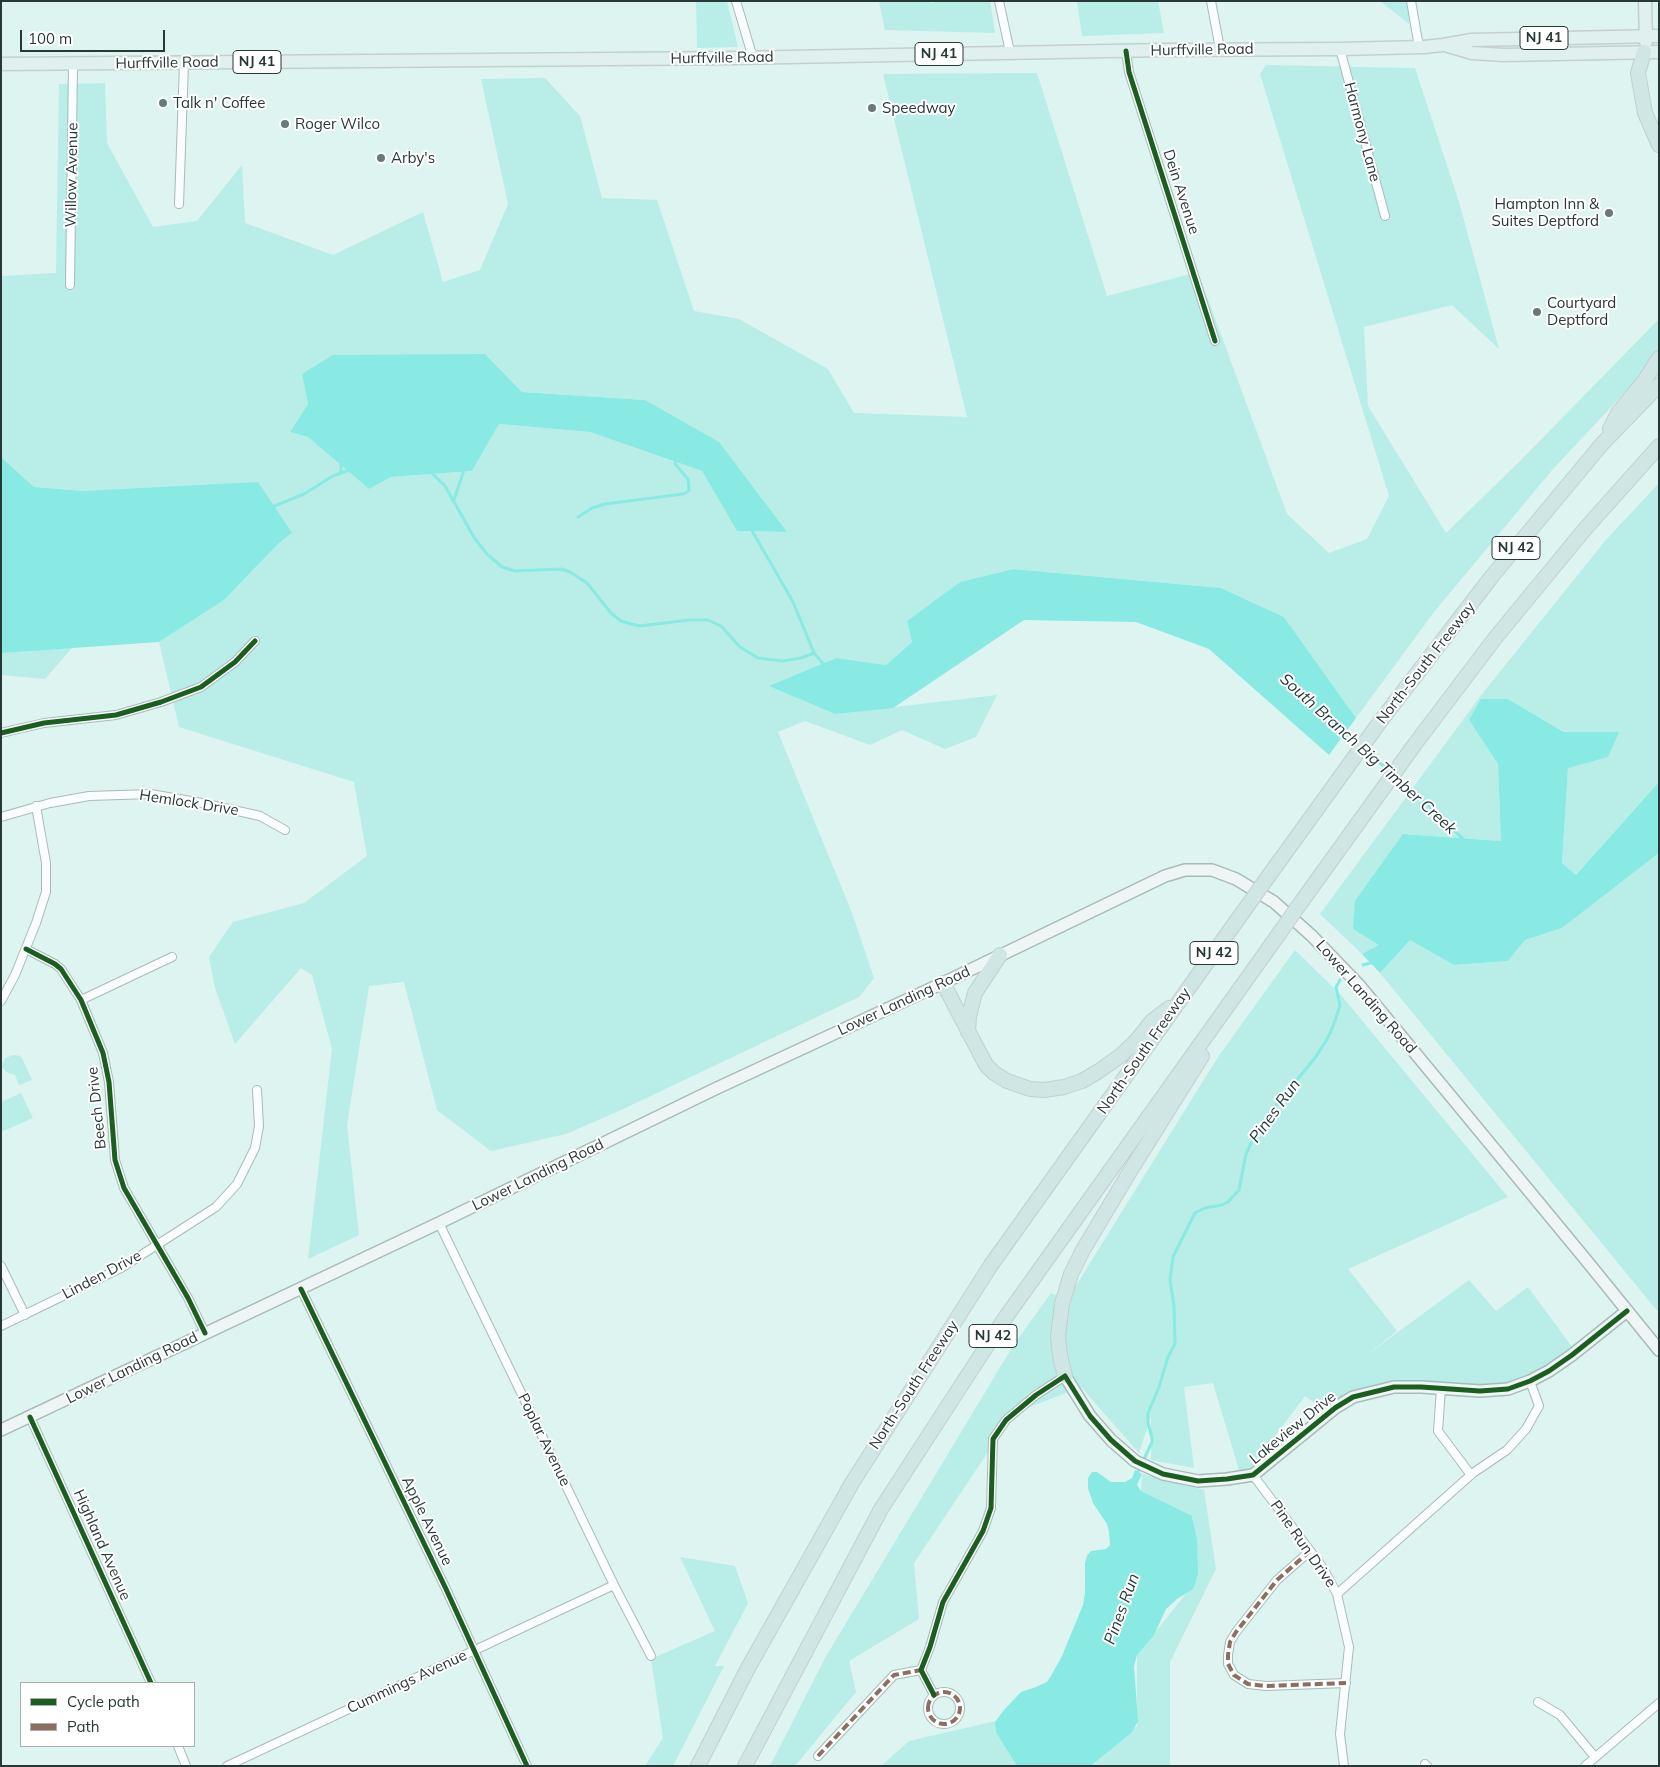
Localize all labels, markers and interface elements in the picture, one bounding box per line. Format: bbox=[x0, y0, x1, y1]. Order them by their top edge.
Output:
scale bar bbox=[22, 20, 168, 52]
road number: NJ 41 bbox=[1520, 26, 1568, 49]
text: 100 m bbox=[28, 29, 72, 48]
street label: Hurffville Road bbox=[1150, 40, 1254, 60]
road number: NJ 41 bbox=[915, 42, 963, 66]
street label: Hurffville Road bbox=[670, 48, 774, 68]
road number: NJ 41 bbox=[233, 51, 281, 74]
street label: Hurffville Road bbox=[115, 53, 219, 73]
street label: Harmony Lane bbox=[1340, 80, 1384, 184]
place label: Talk n' Coffee bbox=[173, 94, 265, 112]
marker: Talk n' Coffee bbox=[157, 97, 169, 109]
place label: Speedway bbox=[882, 99, 955, 117]
marker: Speedway bbox=[866, 102, 878, 114]
place label: Roger Wilco bbox=[295, 115, 380, 133]
marker: Roger Wilco bbox=[279, 118, 291, 130]
street label: Willow Avenue bbox=[62, 122, 82, 228]
street label: Dein Avenue bbox=[1159, 147, 1203, 237]
place label: Arby's bbox=[391, 149, 435, 167]
marker: Arby's bbox=[375, 152, 387, 164]
place label: Hampton Inn & Suites Deptford bbox=[1491, 195, 1599, 230]
marker: Hampton Inn & Suites Deptford bbox=[1603, 207, 1615, 219]
place label: Courtyard Deptford bbox=[1547, 294, 1616, 329]
marker: Courtyard Deptford bbox=[1531, 306, 1543, 318]
road number: NJ 42 bbox=[1492, 536, 1540, 560]
street label: North-South Freeway bbox=[1373, 598, 1479, 728]
water label: South Branch Big Timber Creek bbox=[1276, 670, 1460, 838]
street label: Hemlock Drive bbox=[138, 786, 240, 820]
street label: Lower Landing Road bbox=[1312, 937, 1420, 1057]
road number: NJ 42 bbox=[1190, 941, 1238, 964]
street label: Lower Landing Road bbox=[835, 962, 973, 1040]
street label: North-South Freeway bbox=[1094, 984, 1194, 1118]
street label: Beech Drive bbox=[84, 1066, 110, 1150]
water label: Pines Run bbox=[1245, 1075, 1305, 1147]
street label: Lower Landing Road bbox=[469, 1135, 607, 1215]
street label: Linden Drive bbox=[60, 1247, 144, 1303]
street label: North-South Freeway bbox=[866, 1317, 962, 1453]
road number: NJ 42 bbox=[969, 1324, 1017, 1348]
street label: Lower Landing Road bbox=[63, 1328, 201, 1408]
street label: Lakeview Drive bbox=[1246, 1388, 1340, 1468]
street label: Poplar Avenue bbox=[514, 1391, 574, 1489]
street label: Apple Avenue bbox=[398, 1473, 456, 1569]
street label: Highland Avenue bbox=[69, 1487, 135, 1603]
street label: Pine Run Drive bbox=[1266, 1497, 1340, 1591]
water label: Pines Run bbox=[1100, 1571, 1144, 1647]
street label: Cummings Avenue bbox=[344, 1646, 470, 1718]
legend bbox=[20, 1682, 195, 1747]
text: Cycle path bbox=[67, 1692, 140, 1711]
text: Path bbox=[67, 1717, 99, 1736]

